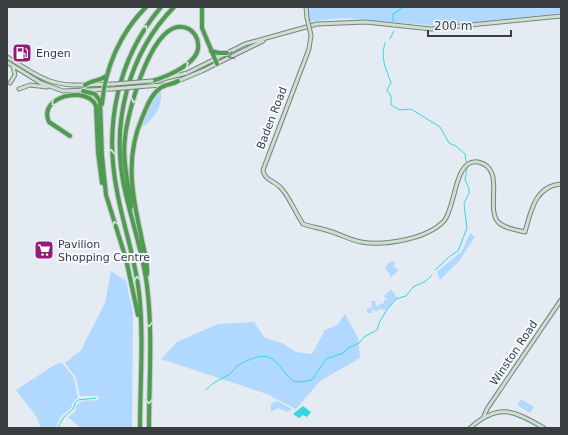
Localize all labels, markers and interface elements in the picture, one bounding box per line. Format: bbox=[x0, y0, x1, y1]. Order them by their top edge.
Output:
scale bar bbox=[428, 12, 511, 38]
text: 200 m bbox=[434, 19, 472, 33]
one-way arrow bbox=[141, 25, 148, 32]
fuel station icon: Engen bbox=[11, 42, 33, 64]
place label: Engen bbox=[36, 47, 71, 60]
one-way arrow bbox=[228, 51, 236, 59]
one-way arrow bbox=[182, 62, 189, 69]
street label: Baden Road bbox=[254, 85, 290, 151]
one-way arrow bbox=[130, 97, 139, 104]
one-way arrow bbox=[51, 98, 59, 106]
one-way arrow bbox=[107, 149, 116, 155]
one-way arrow bbox=[111, 220, 120, 227]
place label: Pavilion Shopping Centre bbox=[58, 238, 150, 264]
supermarket icon: Pavilion Shopping Centre bbox=[33, 239, 55, 261]
one-way arrow bbox=[133, 276, 142, 282]
street label: Winston Road bbox=[487, 318, 541, 388]
one-way arrow bbox=[145, 321, 153, 327]
one-way arrow bbox=[145, 398, 153, 404]

